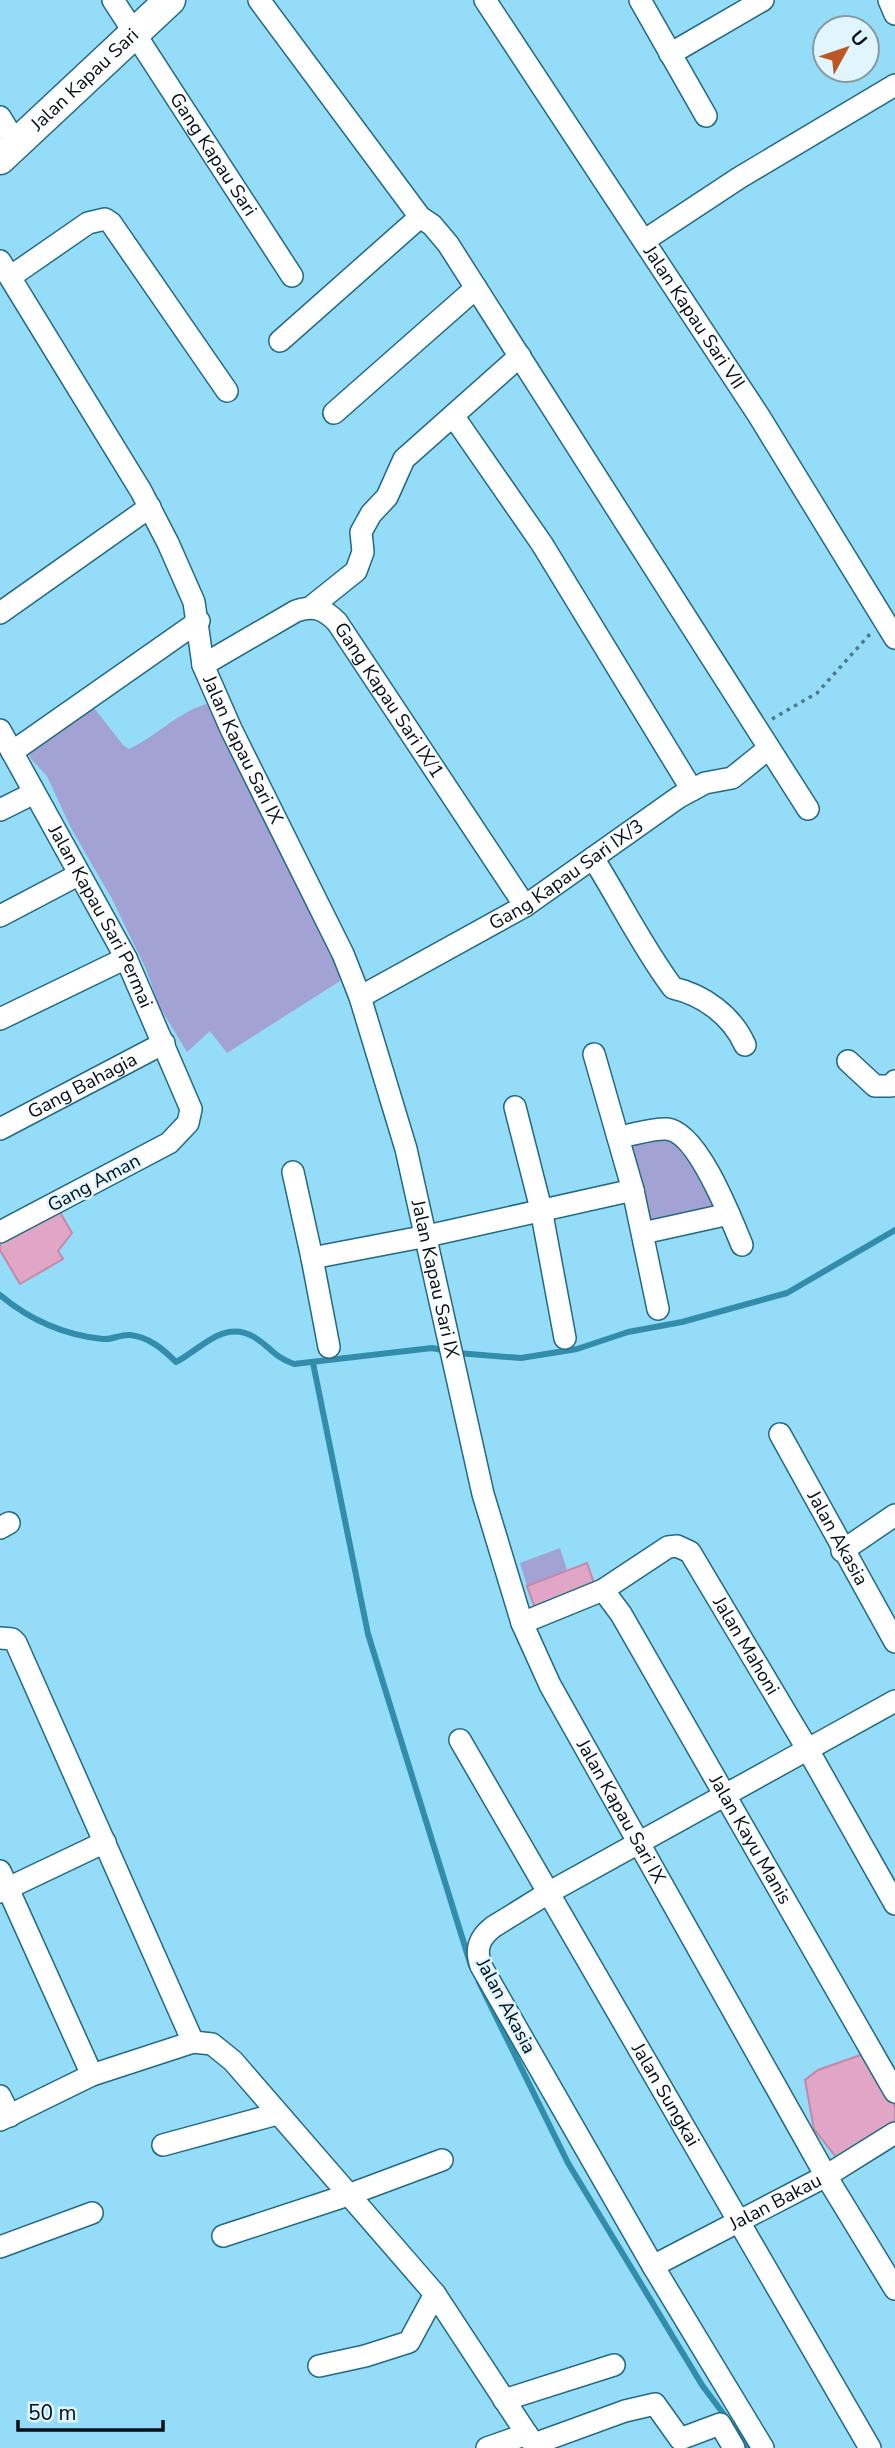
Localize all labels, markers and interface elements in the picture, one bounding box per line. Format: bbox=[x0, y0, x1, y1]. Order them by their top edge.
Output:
north arrow bbox=[811, 14, 881, 84]
street label: Jalan Kapau Sari bbox=[24, 23, 144, 138]
text: U bbox=[844, 25, 873, 52]
street label: Gang Kapau Sari bbox=[163, 88, 263, 221]
street label: Jalan Kapau Sari VII bbox=[637, 240, 751, 394]
street label: Gang Kapau Sari IX/1 bbox=[328, 617, 450, 783]
street label: Jalan Kapau Sari IX bbox=[196, 671, 289, 829]
street label: Gang Kapau Sari IX/3 bbox=[484, 813, 649, 936]
street label: Jalan Kapau Sari Permai bbox=[41, 819, 159, 1012]
street label: Gang Bahagia bbox=[23, 1046, 142, 1125]
street label: Gang Aman bbox=[43, 1148, 145, 1218]
street label: Jalan Kapau Sari IX bbox=[405, 1196, 465, 1361]
street label: Jalan Akasia bbox=[800, 1485, 874, 1590]
street label: Jalan Mahoni bbox=[706, 1591, 785, 1700]
street label: Jalan Kapau Sari IX bbox=[570, 1734, 672, 1889]
street label: Jalan Kayu Manis bbox=[702, 1769, 798, 1909]
street label: Jalan Akasia bbox=[470, 1953, 542, 2058]
street label: Jalan Sungkai bbox=[625, 2037, 706, 2151]
street label: Jalan Bakau bbox=[724, 2168, 826, 2238]
scale bar bbox=[18, 2388, 163, 2432]
text: 50 m bbox=[28, 2399, 77, 2427]

